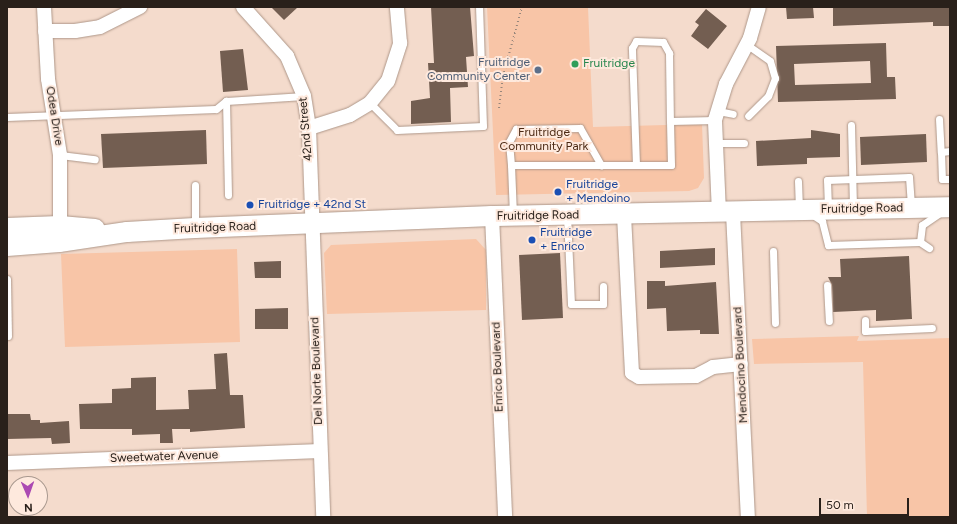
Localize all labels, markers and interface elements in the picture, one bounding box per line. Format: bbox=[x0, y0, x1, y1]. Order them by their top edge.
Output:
place label: Fruitridge Community Center bbox=[427, 56, 530, 84]
place label: Fruitridge bbox=[583, 57, 635, 71]
marker: Fruitridge bbox=[570, 59, 580, 69]
marker: Fruitridge Community Center bbox=[533, 65, 543, 75]
street label: Odea Drive bbox=[42, 85, 66, 147]
street label: 42nd Street bbox=[296, 96, 316, 162]
park label: Fruitridge Community Park bbox=[500, 126, 588, 154]
place label: Fruitridge + Mendoino bbox=[566, 178, 630, 206]
marker: Fruitridge + Mendoino bbox=[553, 187, 563, 197]
place label: Fruitridge + 42nd St bbox=[258, 198, 366, 212]
marker: Fruitridge + 42nd St bbox=[245, 200, 255, 210]
street label: Fruitridge Road bbox=[821, 201, 903, 217]
street label: Fruitridge Road bbox=[497, 208, 579, 224]
street label: Fruitridge Road bbox=[174, 219, 256, 237]
place label: Fruitridge + Enrico bbox=[540, 226, 592, 254]
marker: Fruitridge + Enrico bbox=[527, 235, 537, 245]
street label: Mendocino Boulevard bbox=[731, 306, 751, 424]
street label: Del Norte Boulevard bbox=[308, 317, 326, 425]
street label: Enrico Boulevard bbox=[489, 322, 507, 412]
street label: Sweetwater Avenue bbox=[110, 448, 218, 466]
north arrow bbox=[8, 476, 48, 516]
scale bar bbox=[821, 490, 911, 516]
text: 50 m bbox=[826, 498, 854, 512]
text: N bbox=[24, 501, 33, 514]

